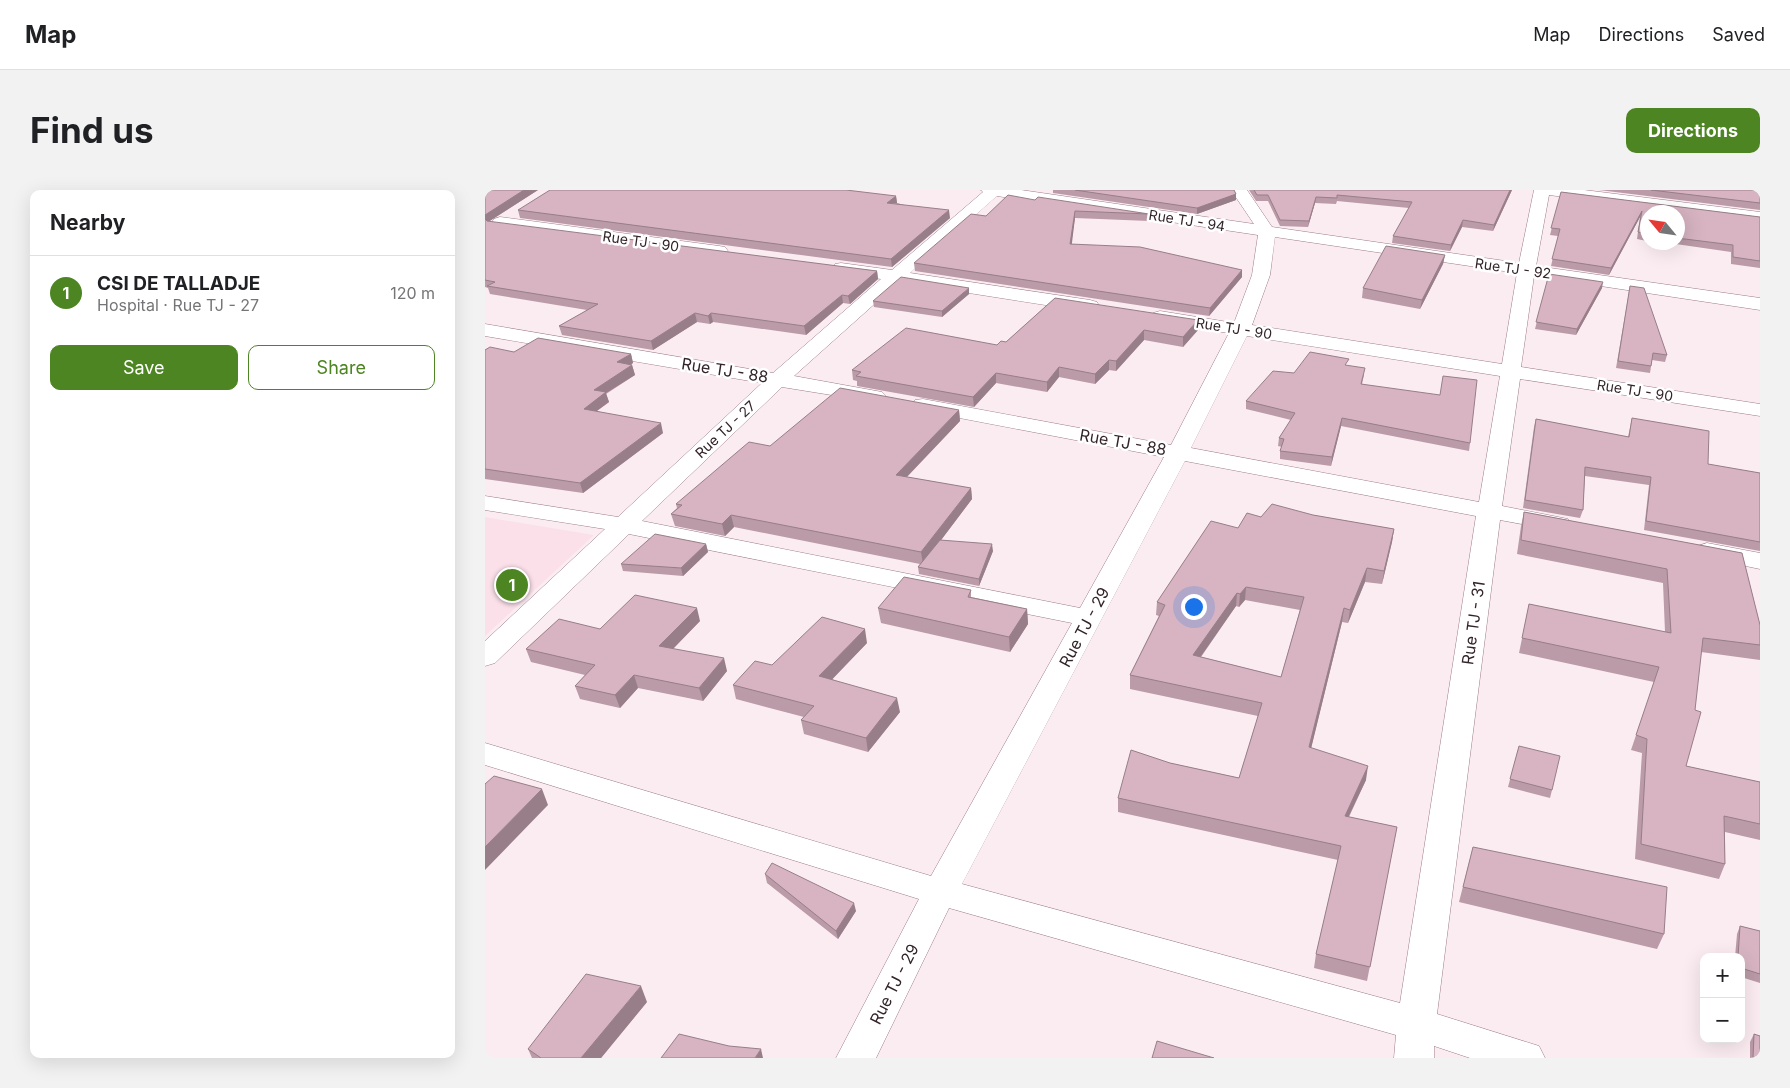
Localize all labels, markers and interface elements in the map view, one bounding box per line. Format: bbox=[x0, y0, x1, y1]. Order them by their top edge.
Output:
text: Map bbox=[25, 20, 76, 49]
text: Map bbox=[1533, 24, 1571, 45]
text: Directions bbox=[1599, 24, 1684, 45]
text: Saved bbox=[1712, 24, 1765, 45]
button: Directions bbox=[1626, 108, 1760, 153]
text: Find us bbox=[30, 109, 154, 151]
north arrow bbox=[1640, 205, 1685, 250]
street label: Rue TJ - 94 bbox=[1148, 206, 1226, 234]
text: Nearby bbox=[50, 210, 125, 235]
street label: Rue TJ - 90 bbox=[602, 227, 680, 255]
street label: Rue TJ - 92 bbox=[1474, 254, 1552, 282]
text: CSI DE TALLADJE bbox=[97, 272, 260, 295]
text: 1 bbox=[63, 283, 69, 303]
text: 120 m bbox=[390, 283, 435, 303]
text: Hospital · Rue TJ - 27 bbox=[97, 295, 259, 315]
street label: Rue TJ - 90 bbox=[1195, 314, 1273, 342]
button: Save bbox=[50, 345, 238, 390]
button: Share bbox=[248, 345, 435, 390]
street label: Rue TJ - 88 bbox=[680, 353, 770, 387]
street label: Rue TJ - 90 bbox=[1596, 376, 1674, 404]
street label: Rue TJ - 27 bbox=[691, 397, 759, 461]
street label: Rue TJ - 88 bbox=[1078, 425, 1168, 459]
pin: 1 bbox=[496, 566, 528, 604]
street label: Rue TJ - 31 bbox=[1457, 580, 1489, 666]
street label: Rue TJ - 29 bbox=[1055, 584, 1113, 670]
your location bbox=[1181, 594, 1207, 620]
street label: Rue TJ - 29 bbox=[865, 940, 923, 1028]
map controls bbox=[1700, 953, 1745, 1043]
button: + bbox=[1700, 953, 1745, 998]
button: − bbox=[1700, 998, 1745, 1043]

